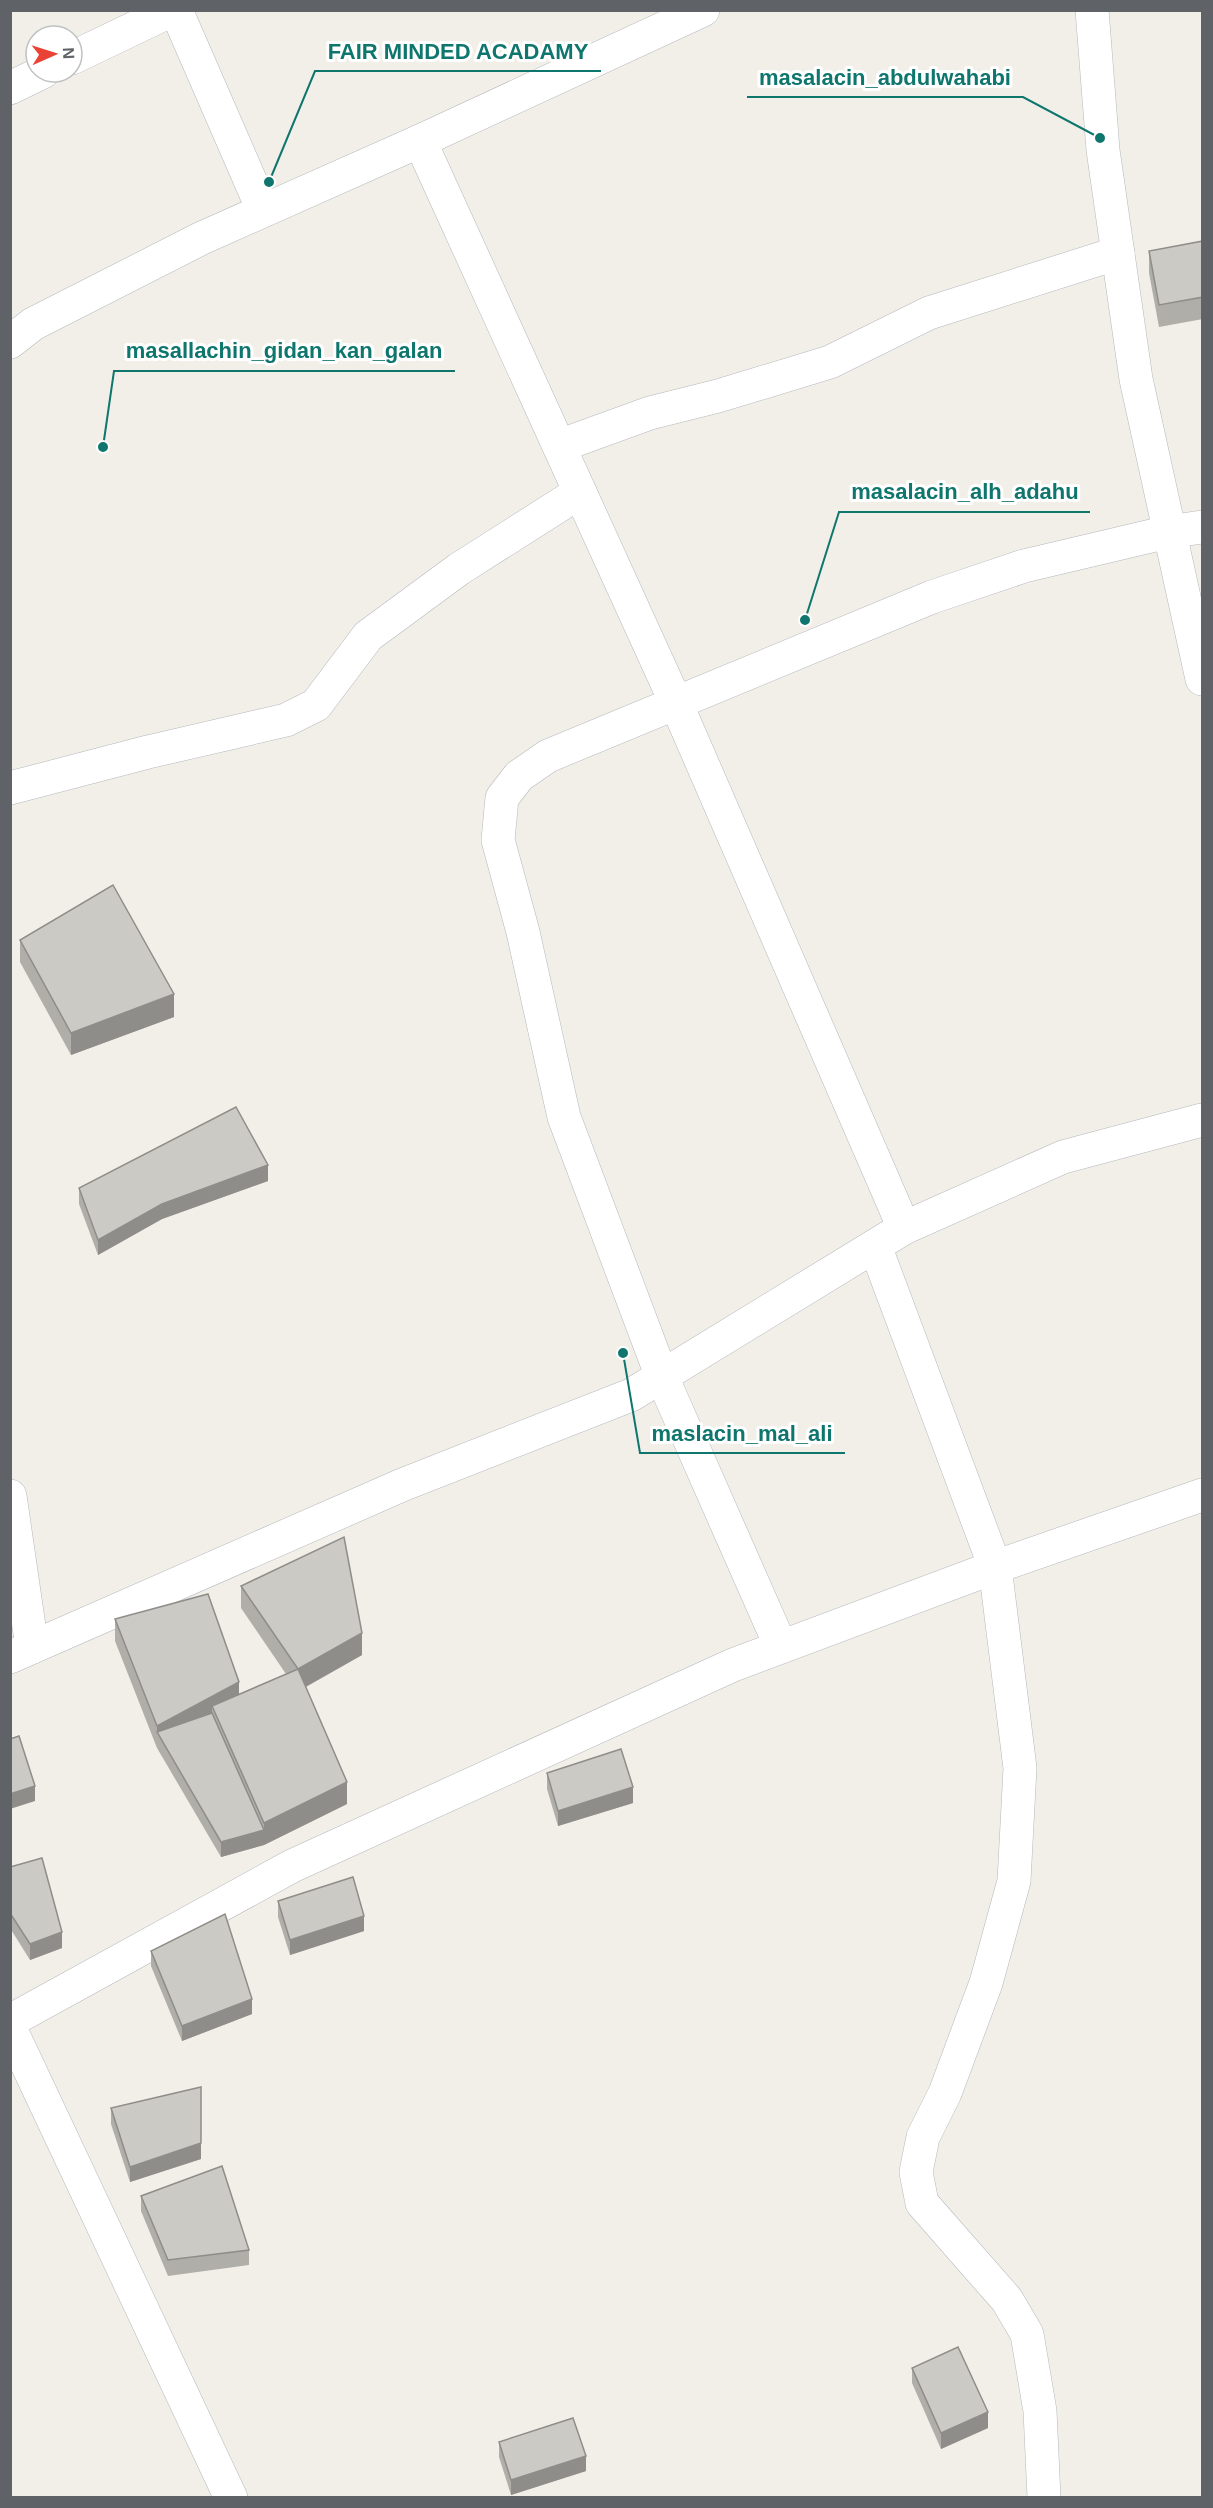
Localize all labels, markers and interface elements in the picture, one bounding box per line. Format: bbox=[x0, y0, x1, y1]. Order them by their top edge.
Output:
north arrow bbox=[24, 24, 84, 84]
callout: FAIR MINDED ACADAMY bbox=[315, 31, 601, 71]
text: FAIR MINDED ACADAMY bbox=[328, 39, 589, 64]
text: N bbox=[60, 47, 77, 59]
callout: masalacin_abdulwahabi bbox=[747, 57, 1023, 97]
text: masalacin_abdulwahabi bbox=[759, 65, 1011, 90]
callout: masallachin_gidan_kan_galan bbox=[114, 331, 455, 371]
text: masallachin_gidan_kan_galan bbox=[126, 338, 442, 363]
callout: masalacin_alh_adahu bbox=[839, 472, 1090, 512]
text: masalacin_alh_adahu bbox=[851, 479, 1079, 504]
callout: maslacin_mal_ali bbox=[640, 1413, 845, 1453]
text: maslacin_mal_ali bbox=[651, 1421, 833, 1446]

